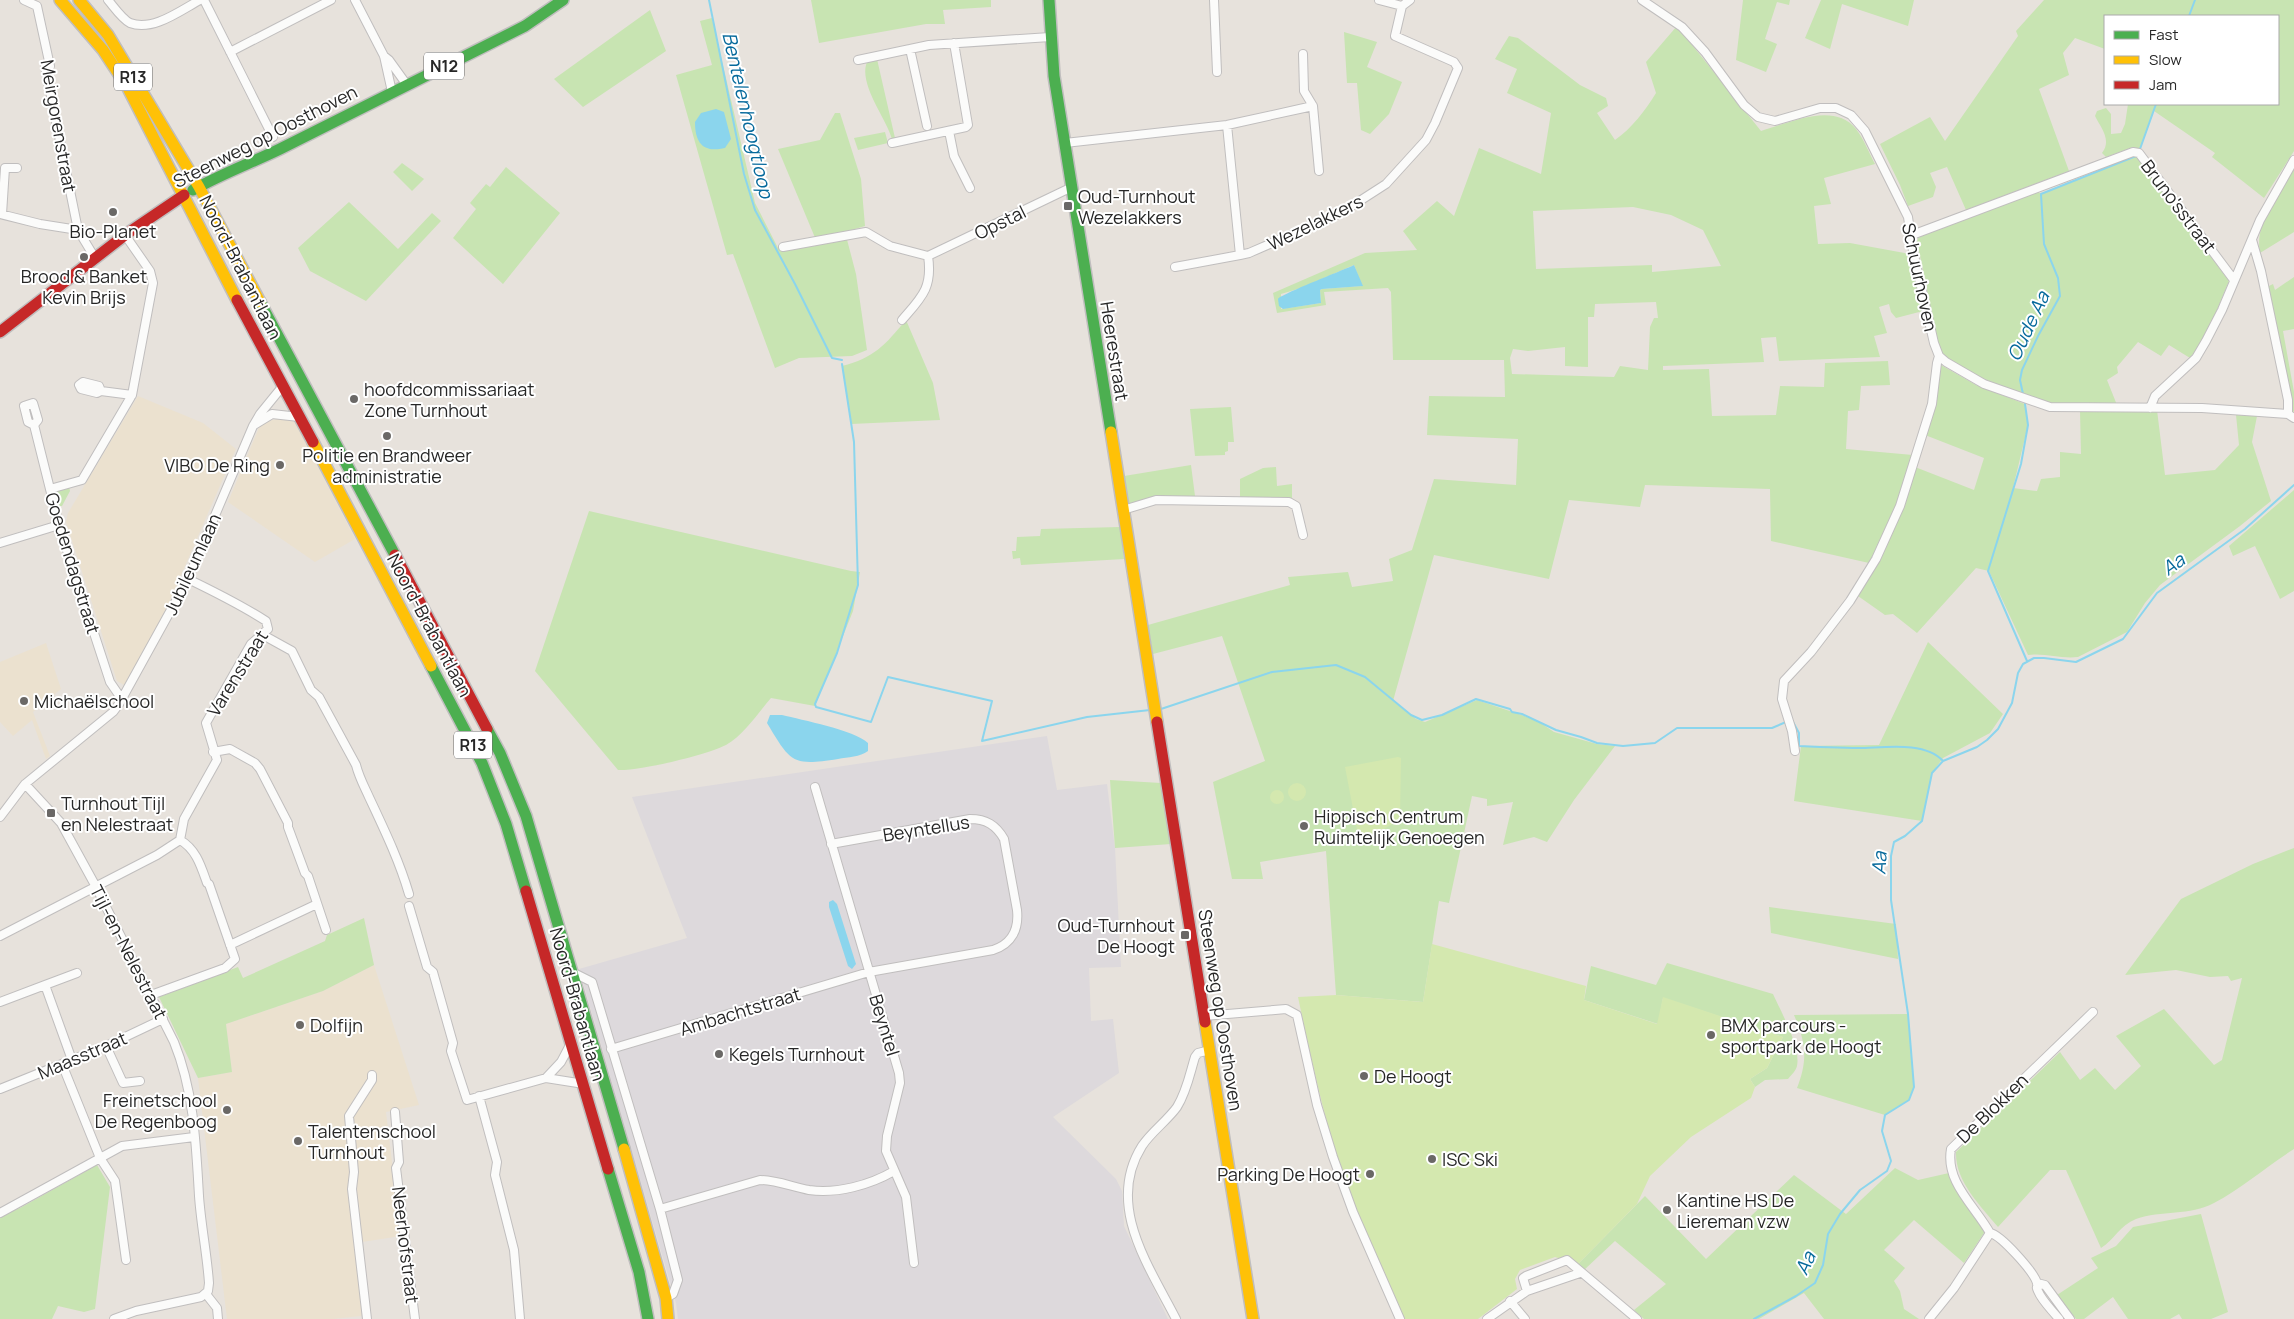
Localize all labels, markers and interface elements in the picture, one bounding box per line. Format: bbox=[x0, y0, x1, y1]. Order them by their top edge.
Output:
legend bbox=[2104, 15, 2279, 105]
text: Fast bbox=[2149, 24, 2178, 45]
water label: Bentelenhoogtloop bbox=[716, 30, 780, 202]
text: Slow bbox=[2149, 49, 2182, 70]
road number: N12 bbox=[424, 52, 464, 80]
street label: Meirgorenstraat bbox=[36, 58, 82, 194]
road number: R13 bbox=[114, 64, 152, 90]
text: Jam bbox=[2149, 74, 2177, 95]
street label: Steenweg op Oosthoven bbox=[169, 79, 361, 193]
street label: Bruno'sstraat bbox=[2136, 155, 2222, 257]
place label: Oud-Turnhout Wezelakkers bbox=[1078, 184, 1195, 229]
street label: Wezelakkers bbox=[1263, 189, 1367, 255]
street label: Noord-Brabantlaan bbox=[194, 191, 288, 343]
street label: Opstal bbox=[970, 199, 1030, 245]
marker: Oud-Turnhout Wezelakkers bbox=[1062, 200, 1074, 212]
marker: Bio-Planet bbox=[107, 206, 119, 218]
place label: Bio-Planet bbox=[70, 219, 156, 243]
street label: Schuurhoven bbox=[1897, 221, 1943, 333]
marker: Brood & Banket Kevin Brijs bbox=[78, 251, 90, 263]
place label: Brood & Banket Kevin Brijs bbox=[21, 264, 147, 309]
water label: Oude Aa bbox=[2001, 286, 2056, 365]
street label: Heerestraat bbox=[1095, 300, 1135, 402]
place label: hoofdcommissariaat Zone Turnhout bbox=[364, 377, 535, 422]
marker: hoofdcommissariaat Zone Turnhout bbox=[348, 393, 360, 405]
marker: Politie en Brandweer administratie bbox=[381, 430, 393, 442]
place label: Politie en Brandweer administratie bbox=[302, 443, 472, 488]
place label: VIBO De Ring bbox=[164, 453, 270, 477]
marker: VIBO De Ring bbox=[274, 459, 286, 471]
street label: Goedendagstraat bbox=[40, 489, 106, 637]
street label: Jubileumlaan bbox=[158, 509, 226, 619]
water label: Aa bbox=[2156, 546, 2191, 581]
street label: Noord-Brabantlaan bbox=[382, 549, 478, 701]
street label: Varenstraat bbox=[201, 625, 273, 721]
place label: Michaëlschool bbox=[34, 689, 154, 713]
marker: Michaëlschool bbox=[18, 695, 30, 707]
road number: R13 bbox=[454, 732, 492, 758]
place label: Turnhout Tijl en Nelestraat bbox=[61, 791, 173, 836]
place label: Hippisch Centrum Ruimtelijk Genoegen bbox=[1314, 804, 1485, 849]
marker: Turnhout Tijl en Nelestraat bbox=[45, 807, 57, 819]
street label: Beyntellus bbox=[881, 809, 971, 847]
marker: Hippisch Centrum Ruimtelijk Genoegen bbox=[1298, 820, 1310, 832]
water label: Aa bbox=[1865, 849, 1893, 875]
street label: Tijl-en-Nelestraat bbox=[85, 881, 173, 1023]
street label: Steenweg op Oosthoven bbox=[1193, 908, 1249, 1112]
place label: Oud-Turnhout De Hoogt bbox=[1058, 913, 1175, 958]
street label: Noord-Brabantlaan bbox=[545, 924, 611, 1084]
marker: Oud-Turnhout De Hoogt bbox=[1179, 929, 1191, 941]
street label: Ambachtstraat bbox=[677, 981, 803, 1041]
street label: Beyntel bbox=[864, 991, 906, 1059]
place label: Dolfijn bbox=[310, 1013, 363, 1037]
place label: BMX parcours - sportpark de Hoogt bbox=[1721, 1013, 1881, 1058]
marker: Dolfijn bbox=[294, 1019, 306, 1031]
street label: Maasstraat bbox=[34, 1025, 130, 1085]
marker: BMX parcours - sportpark de Hoogt bbox=[1705, 1029, 1717, 1041]
place label: Kegels Turnhout bbox=[729, 1042, 865, 1066]
marker: Kegels Turnhout bbox=[713, 1048, 725, 1060]
place label: De Hoogt bbox=[1374, 1064, 1452, 1088]
street label: De Blokken bbox=[1951, 1068, 2033, 1148]
marker: De Hoogt bbox=[1358, 1070, 1370, 1082]
place label: Freinetschool De Regenboog bbox=[95, 1088, 217, 1133]
marker: Freinetschool De Regenboog bbox=[221, 1104, 233, 1116]
place label: Talentenschool Turnhout bbox=[308, 1119, 436, 1164]
marker: Talentenschool Turnhout bbox=[292, 1135, 304, 1147]
place label: ISC Ski bbox=[1442, 1147, 1498, 1171]
marker: ISC Ski bbox=[1426, 1153, 1438, 1165]
place label: Parking De Hoogt bbox=[1217, 1162, 1360, 1186]
marker: Parking De Hoogt bbox=[1364, 1168, 1376, 1180]
street label: Neerhofstraat bbox=[387, 1185, 425, 1305]
place label: Kantine HS De Liereman vzw bbox=[1677, 1188, 1794, 1233]
marker: Kantine HS De Liereman vzw bbox=[1661, 1204, 1673, 1216]
water label: Aa bbox=[1788, 1246, 1822, 1279]

